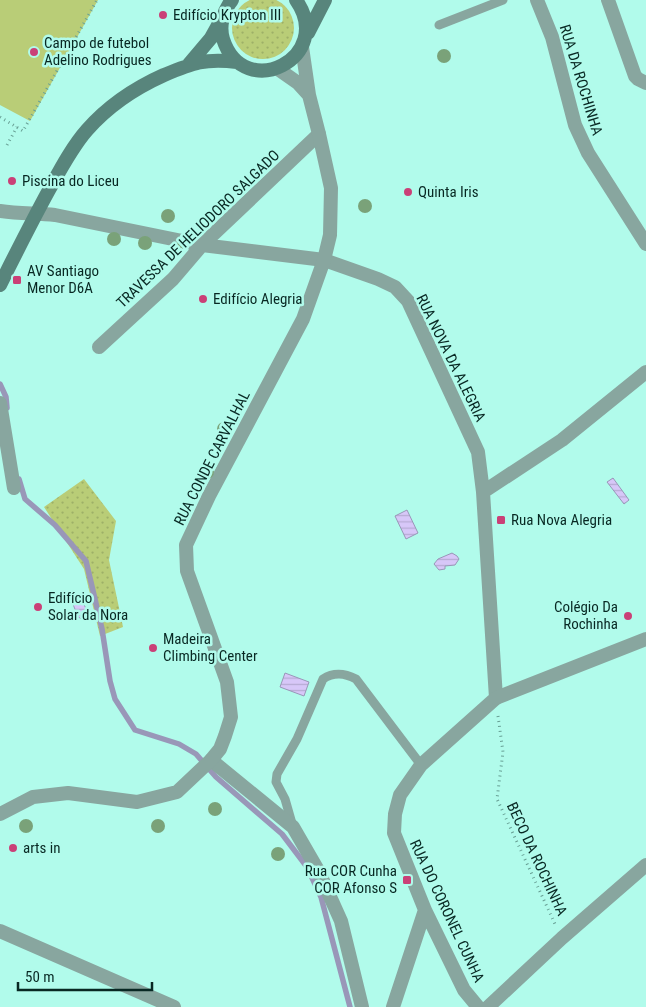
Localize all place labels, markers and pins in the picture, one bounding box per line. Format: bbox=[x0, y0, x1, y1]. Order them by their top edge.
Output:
place label: Edifício Krypton III bbox=[173, 6, 281, 24]
marker: Edifício Krypton III bbox=[157, 9, 169, 21]
place label: Campo de futebol Adelino Rodrigues bbox=[44, 34, 152, 69]
marker: Campo de futebol Adelino Rodrigues bbox=[28, 46, 40, 58]
place label: Piscina do Liceu bbox=[22, 172, 119, 190]
marker: Piscina do Liceu bbox=[6, 175, 18, 187]
place label: Quinta Iris bbox=[418, 183, 479, 201]
marker: Quinta Iris bbox=[402, 186, 414, 198]
place label: AV Santiago Menor D6A bbox=[27, 262, 99, 297]
marker: AV Santiago Menor D6A bbox=[11, 274, 23, 286]
place label: Edifício Alegria bbox=[213, 290, 303, 308]
marker: Edifício Alegria bbox=[197, 293, 209, 305]
place label: Rua Nova Alegria bbox=[511, 511, 612, 529]
marker: Rua Nova Alegria bbox=[495, 514, 507, 526]
place label: Edifício Solar da Nora bbox=[48, 589, 128, 624]
place label: Colégio Da Rochinha bbox=[554, 598, 618, 633]
marker: Edifício Solar da Nora bbox=[32, 601, 44, 613]
marker: Colégio Da Rochinha bbox=[622, 610, 634, 622]
place label: Madeira Climbing Center bbox=[163, 630, 258, 665]
marker: Madeira Climbing Center bbox=[147, 642, 159, 654]
place label: arts in bbox=[23, 839, 61, 857]
marker: arts in bbox=[7, 842, 19, 854]
place label: Rua COR Cunha COR Afonso S bbox=[305, 862, 397, 897]
marker: Rua COR Cunha COR Afonso S bbox=[401, 874, 413, 886]

